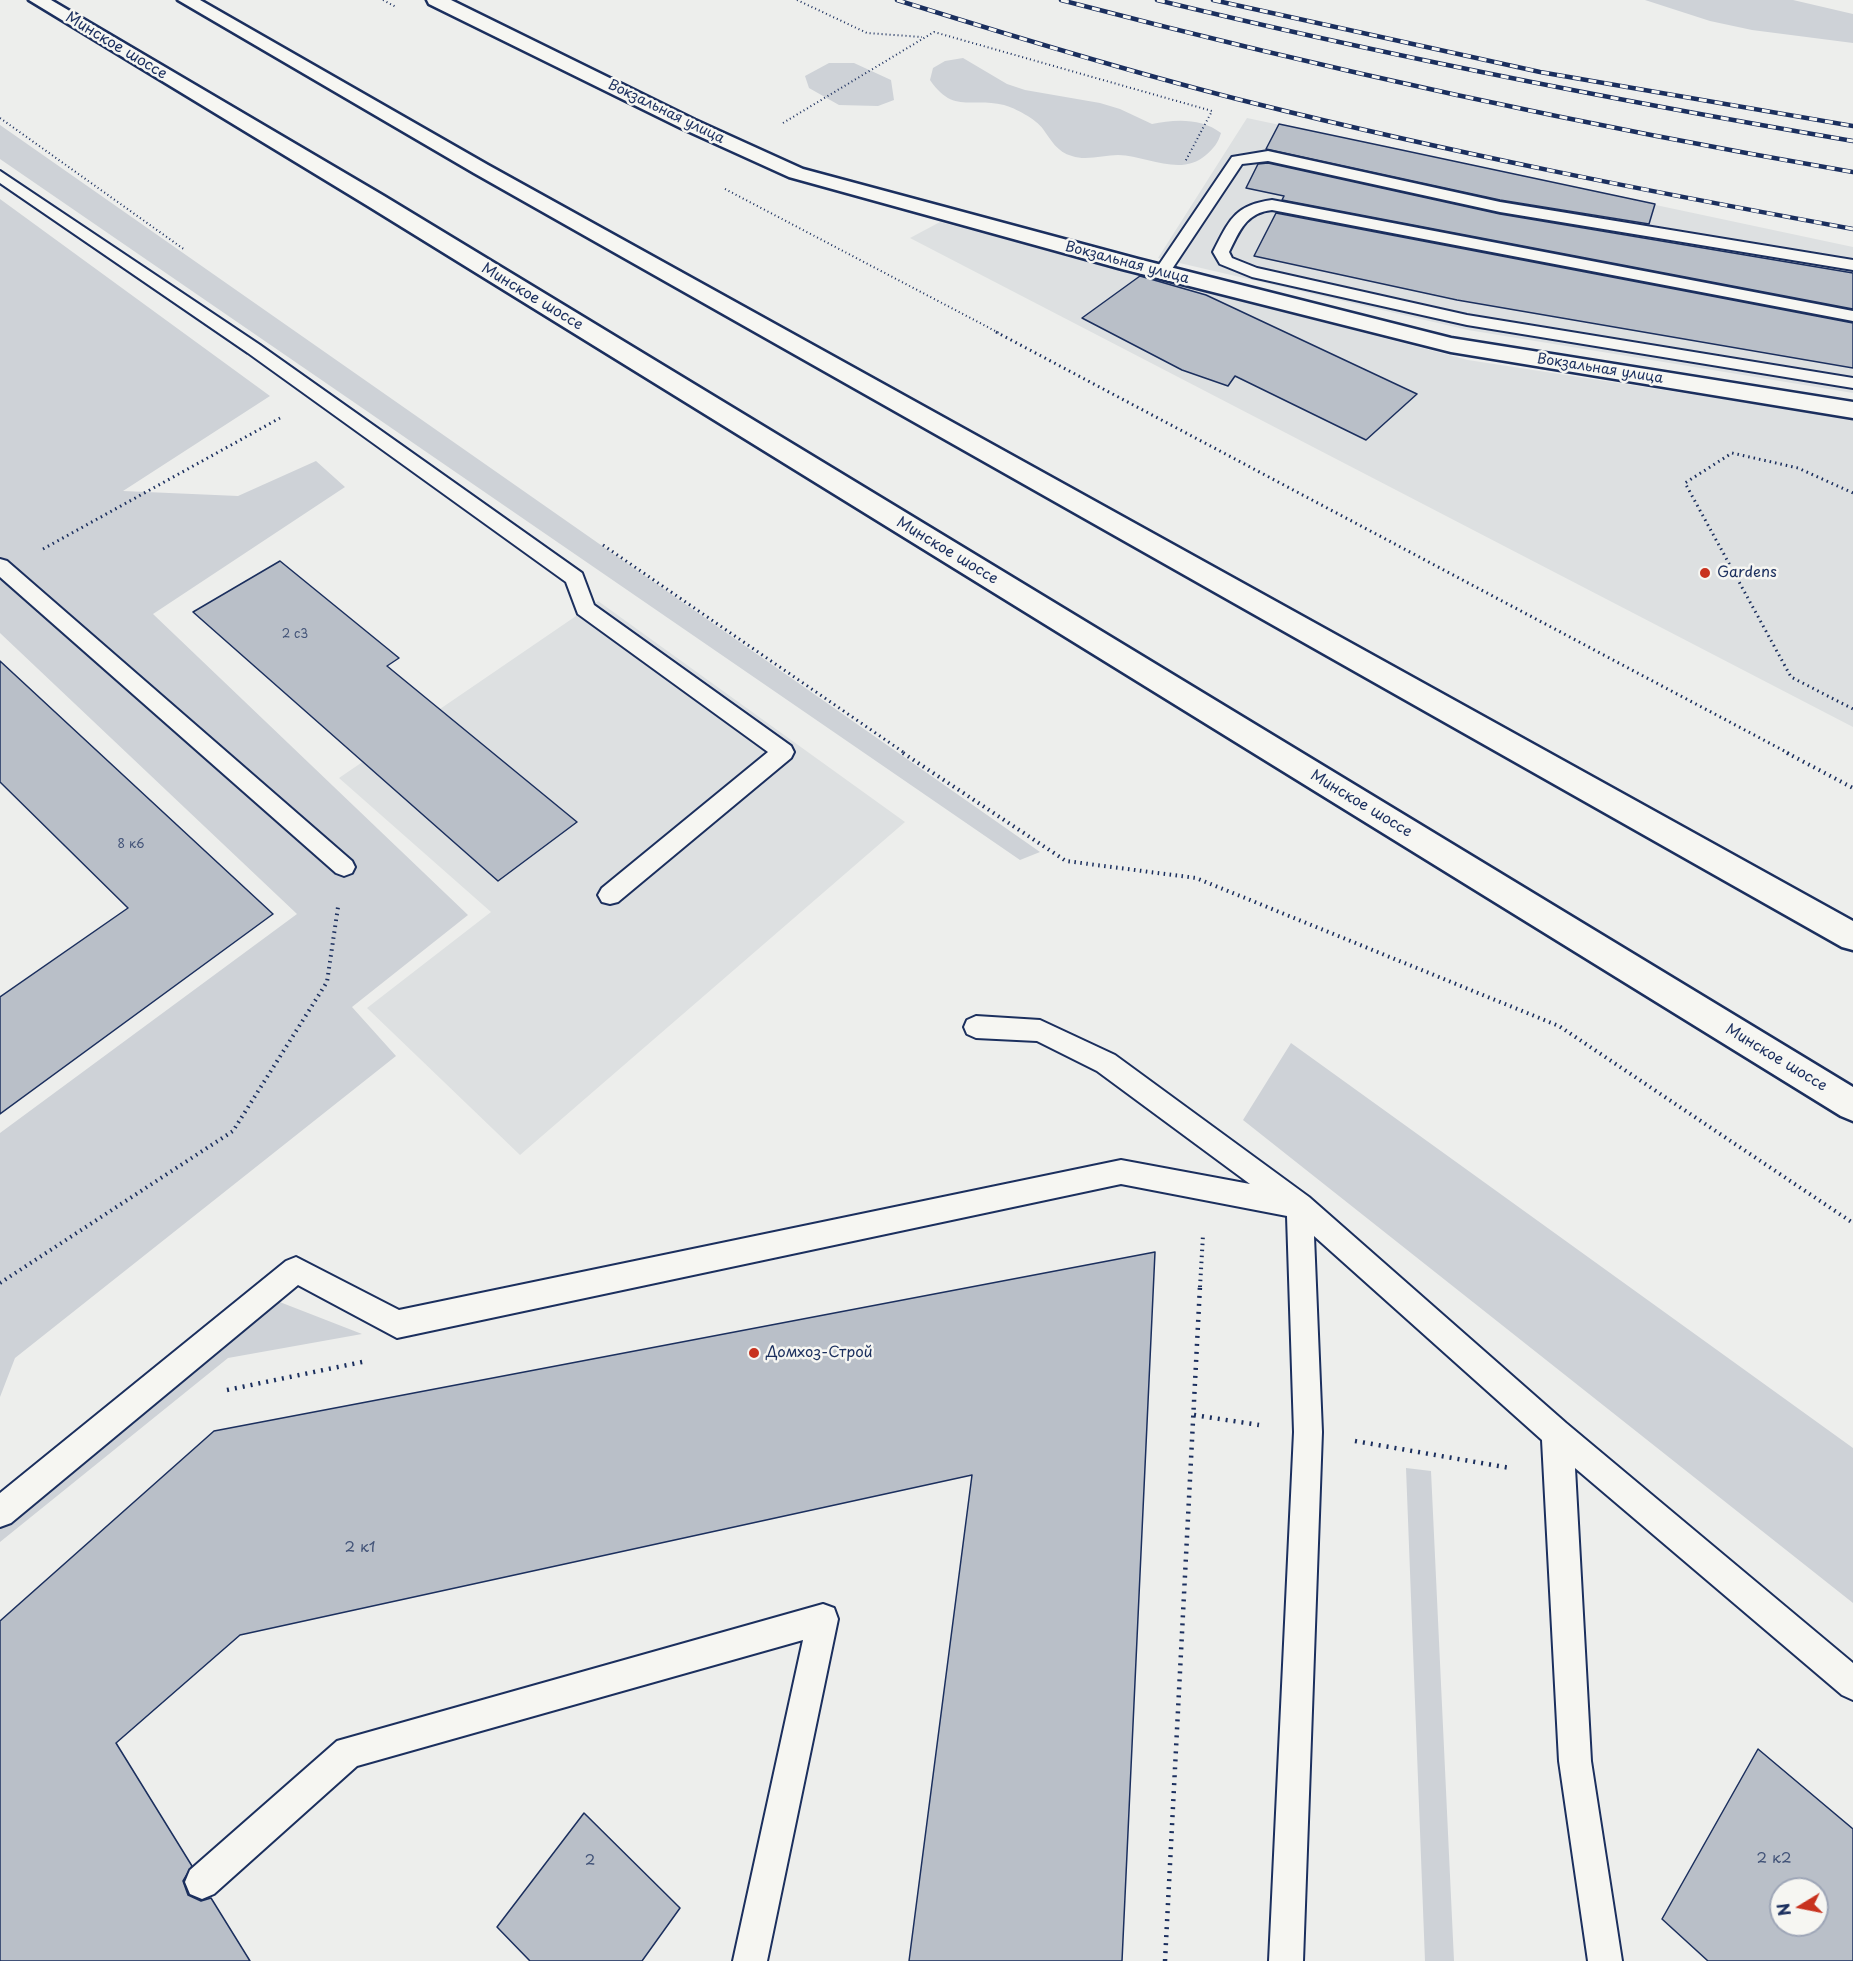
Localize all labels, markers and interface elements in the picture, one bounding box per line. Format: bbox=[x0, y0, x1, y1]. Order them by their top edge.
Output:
street label: Минское шоссе bbox=[62, 9, 170, 83]
street label: Вокзальная улица bbox=[605, 76, 727, 148]
street label: Вокзальная улица bbox=[1063, 238, 1191, 288]
street label: Минское шоссе bbox=[478, 260, 586, 334]
street label: Вокзальная улица bbox=[1536, 351, 1664, 387]
street label: Минское шоссе bbox=[893, 514, 1001, 588]
place label: Gardens bbox=[1717, 564, 1777, 582]
marker: Gardens bbox=[1698, 566, 1712, 580]
house number: 2 с3 bbox=[282, 628, 308, 642]
street label: Минское шоссе bbox=[1307, 767, 1415, 841]
house number: 8 к6 bbox=[118, 838, 144, 852]
street label: Минское шоссе bbox=[1722, 1021, 1830, 1095]
place label: Домхоз-Строй bbox=[766, 1344, 873, 1362]
marker: Домхоз-Строй bbox=[747, 1346, 761, 1360]
house number: 2 к1 bbox=[344, 1539, 376, 1557]
house number: 2 к2 bbox=[1756, 1850, 1792, 1868]
house number: 2 bbox=[585, 1852, 595, 1870]
north arrow bbox=[1769, 1877, 1829, 1937]
text: N bbox=[1770, 1901, 1796, 1918]

